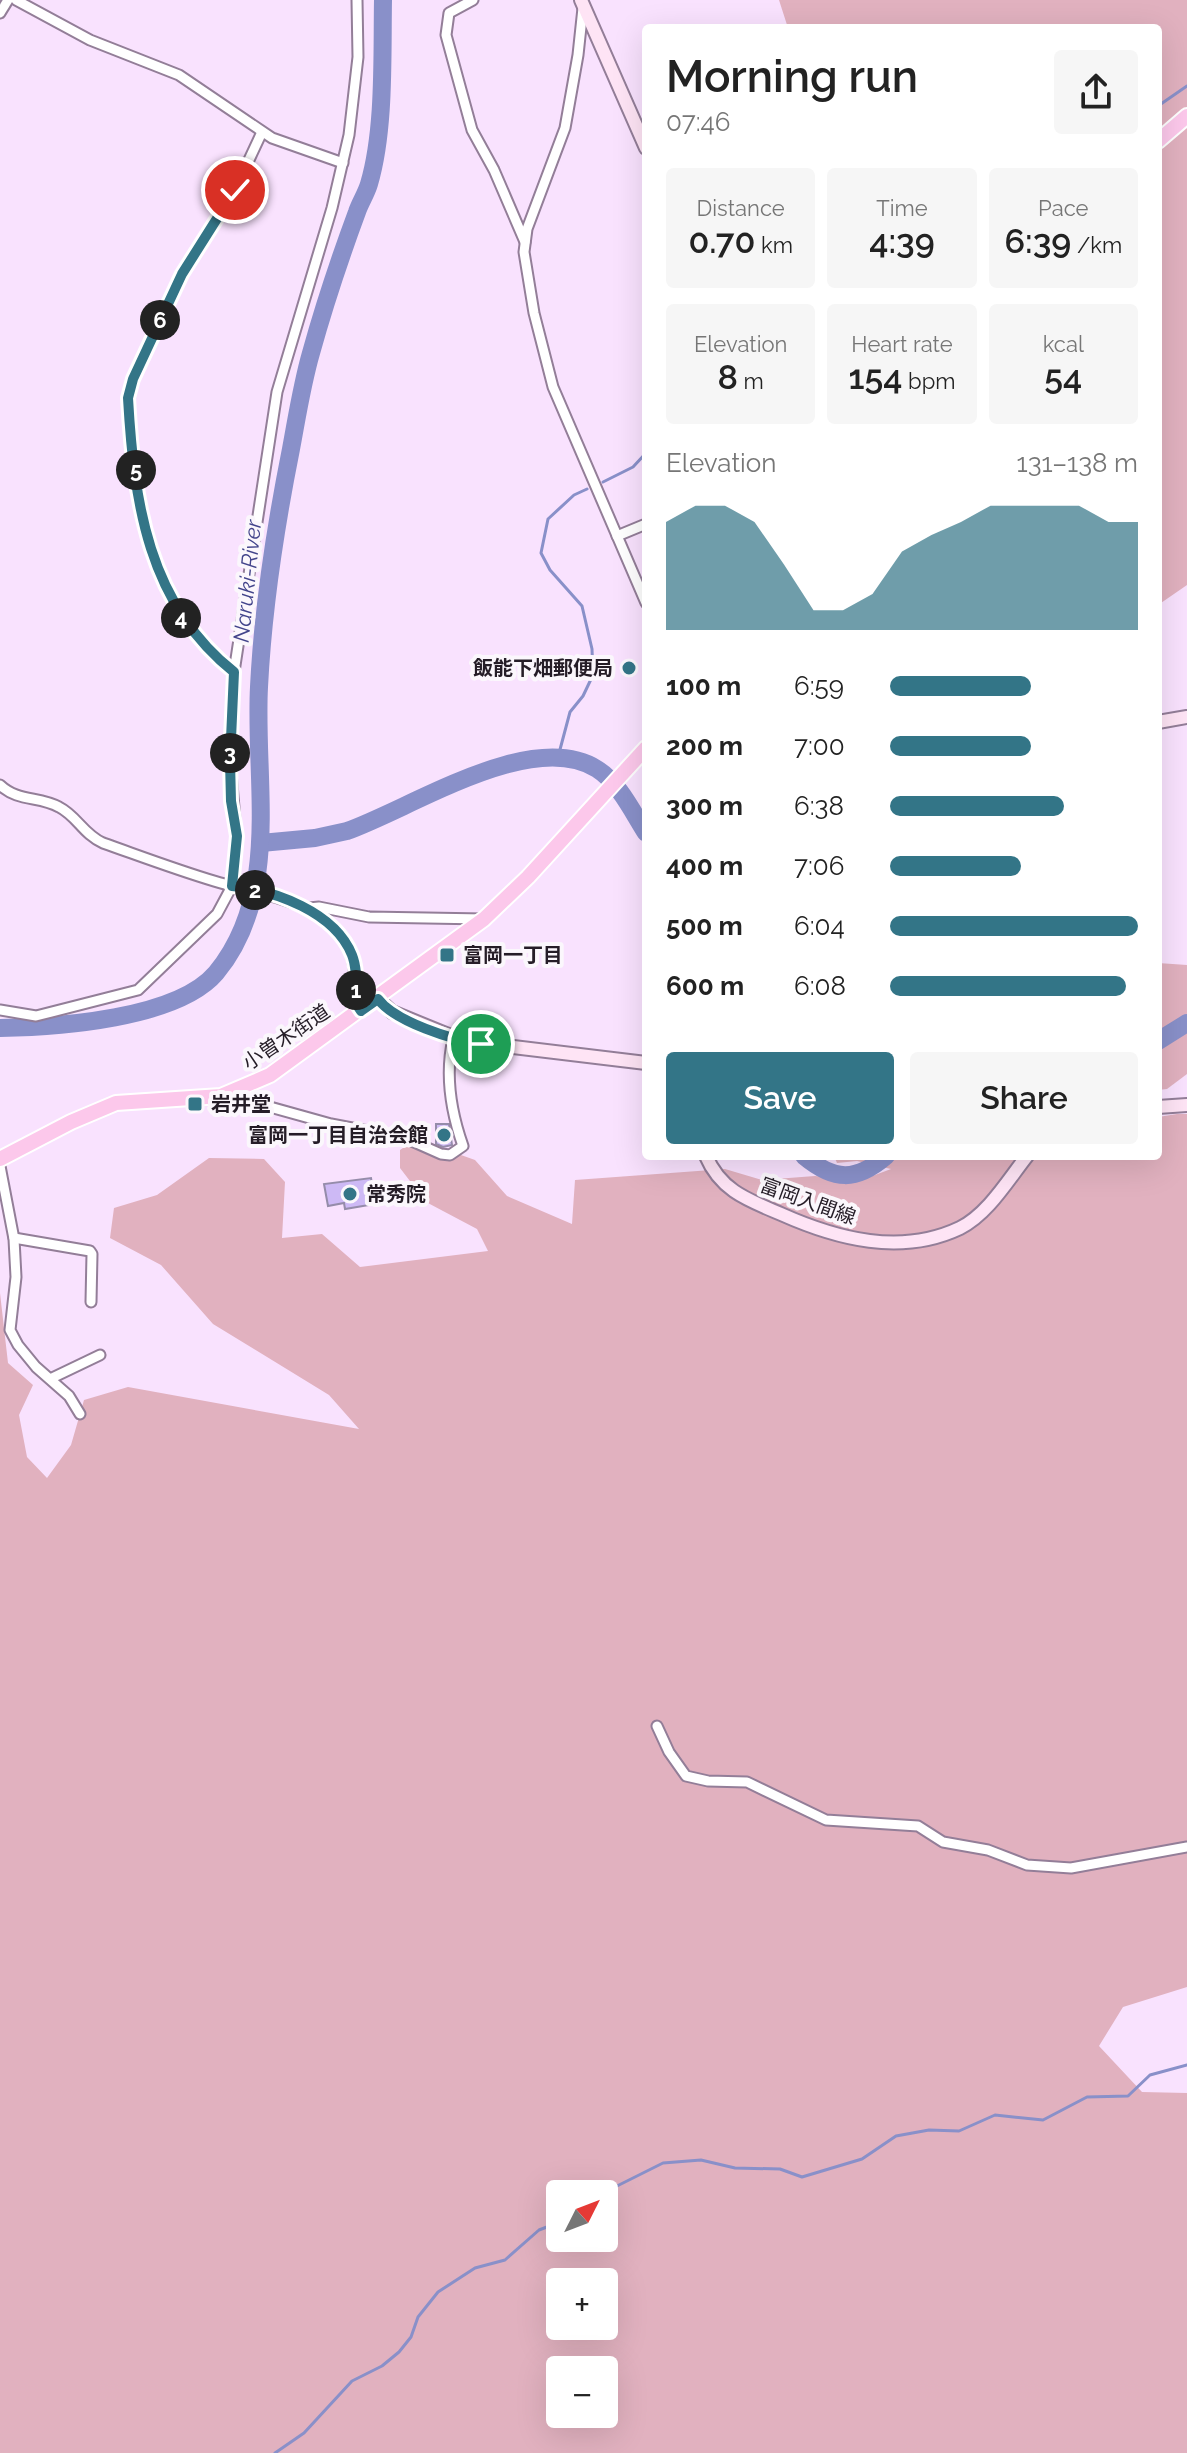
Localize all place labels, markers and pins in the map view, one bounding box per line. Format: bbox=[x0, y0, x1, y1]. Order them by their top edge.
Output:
pin bbox=[201, 156, 269, 224]
pin: 6 bbox=[140, 300, 180, 340]
pin: 5 bbox=[116, 450, 156, 490]
pin: 4 bbox=[161, 598, 201, 638]
place label: 飯能下畑郵便局 bbox=[473, 656, 613, 680]
marker: 飯能下畑郵便局 bbox=[620, 659, 638, 677]
pin: 3 bbox=[210, 733, 250, 773]
pin: 2 bbox=[235, 870, 275, 910]
place label: 富岡一丁目 bbox=[463, 943, 563, 967]
marker: 富岡一丁目 bbox=[438, 946, 456, 964]
pin: 1 bbox=[336, 970, 376, 1010]
pin bbox=[447, 1010, 515, 1078]
place label: 岩井堂 bbox=[211, 1092, 271, 1116]
marker: 岩井堂 bbox=[186, 1095, 204, 1113]
place label: 富岡一丁目自治会館 bbox=[248, 1123, 428, 1147]
marker: 富岡一丁目自治会館 bbox=[435, 1126, 453, 1144]
place label: 常秀院 bbox=[366, 1182, 426, 1206]
marker: 常秀院 bbox=[341, 1185, 359, 1203]

